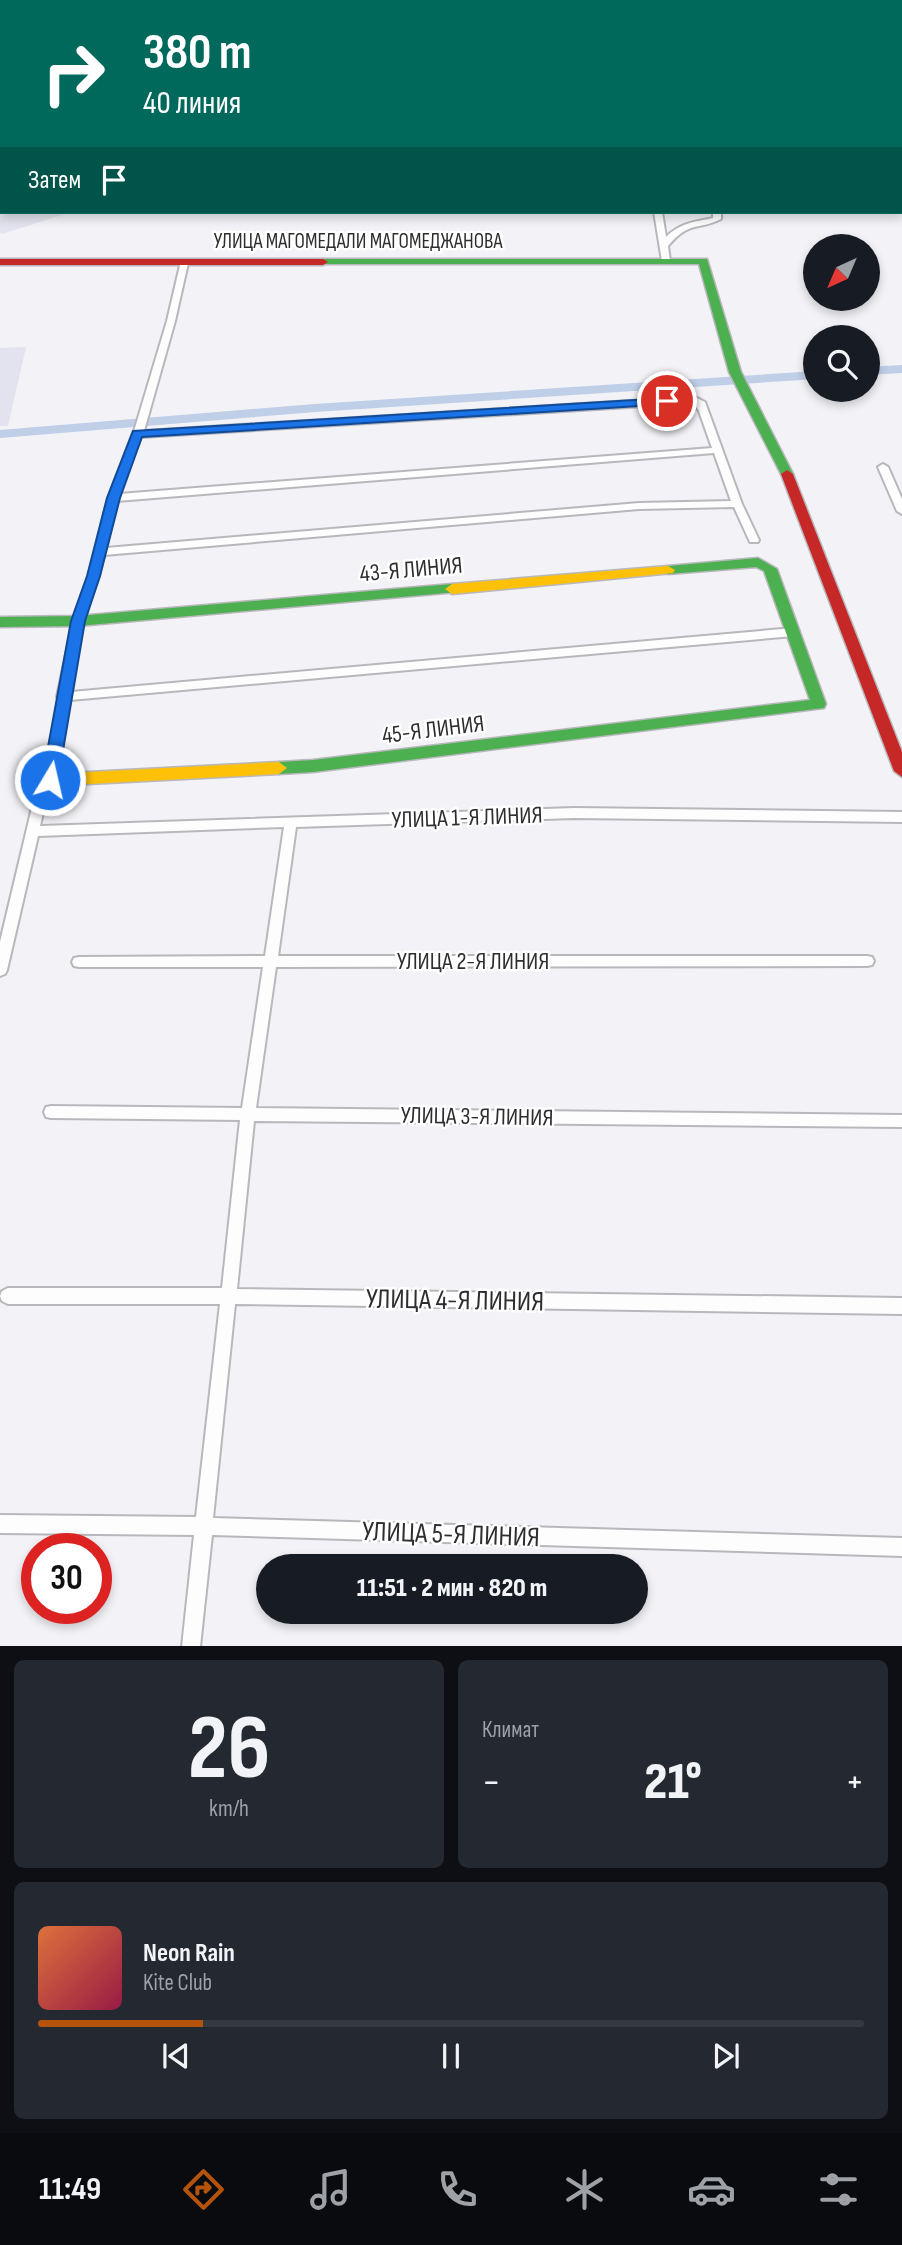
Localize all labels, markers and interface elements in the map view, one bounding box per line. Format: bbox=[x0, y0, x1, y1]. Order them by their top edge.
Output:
text: 380 m bbox=[143, 24, 252, 83]
icon: right bbox=[28, 28, 119, 119]
text: 40 линия bbox=[143, 84, 241, 123]
icon: arrive bbox=[95, 161, 133, 199]
text: Затем bbox=[28, 165, 81, 196]
street label: УЛИЦА МАГОМЕДАЛИ МАГОМЕДЖАНОВA bbox=[214, 229, 503, 254]
north arrow bbox=[803, 234, 880, 312]
map controls bbox=[803, 234, 880, 402]
button: search bbox=[803, 325, 880, 402]
pin bbox=[637, 371, 697, 431]
icon: arrive bbox=[648, 382, 686, 420]
street label: 43-Я ЛИНИЯ bbox=[358, 551, 464, 588]
street label: 45-Я ЛИНИЯ bbox=[380, 709, 486, 750]
position arrow bbox=[13, 743, 87, 817]
street label: УЛИЦА 1-Я ЛИНИЯ bbox=[391, 800, 543, 835]
street label: УЛИЦА 2-Я ЛИНИЯ bbox=[397, 947, 549, 976]
street label: УЛИЦА 3-Я ЛИНИЯ bbox=[400, 1101, 554, 1132]
street label: УЛИЦА 4-Я ЛИНИЯ bbox=[366, 1282, 544, 1319]
street label: УЛИЦА 5-Я ЛИНИЯ bbox=[362, 1515, 540, 1554]
speed limit sign: 30 bbox=[21, 1533, 112, 1624]
text: 11:51 · 2 мин · 820 m bbox=[357, 1573, 547, 1604]
text: 26 bbox=[188, 1695, 270, 1804]
text: Климат bbox=[482, 1716, 539, 1744]
text: 21° bbox=[644, 1751, 702, 1814]
text: − bbox=[482, 1760, 501, 1805]
text: + bbox=[845, 1760, 864, 1805]
text: km/h bbox=[209, 1795, 249, 1823]
text: Neon Rain bbox=[143, 1938, 235, 1969]
text: Kite Club bbox=[143, 1969, 212, 1997]
icon: previous bbox=[157, 2037, 195, 2075]
icon: pause bbox=[432, 2037, 470, 2075]
icon: next bbox=[707, 2037, 745, 2075]
icon: directions bbox=[179, 2165, 228, 2214]
icon: music bbox=[306, 2165, 355, 2214]
icon: phone bbox=[433, 2165, 482, 2214]
icon: climate bbox=[560, 2165, 609, 2214]
icon: car bbox=[687, 2165, 736, 2214]
icon: filters bbox=[814, 2165, 863, 2214]
text: 11:49 bbox=[39, 2170, 101, 2209]

